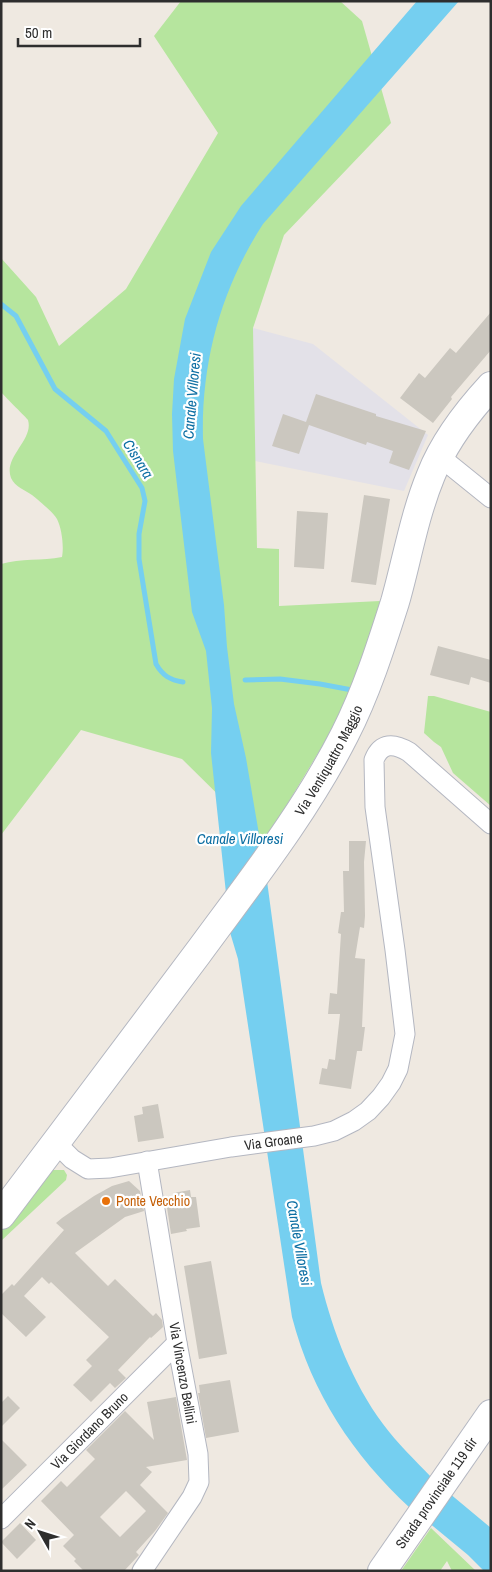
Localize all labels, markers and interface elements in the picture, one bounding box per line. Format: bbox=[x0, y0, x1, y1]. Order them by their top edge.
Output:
scale bar bbox=[18, 15, 140, 47]
text: 50 m bbox=[25, 22, 52, 43]
water label: Canale Villoresi bbox=[177, 351, 206, 440]
water label: Cisnara bbox=[118, 435, 159, 483]
street label: Via Ventiquattro Maggio bbox=[291, 702, 366, 819]
water label: Canale Villoresi bbox=[197, 828, 284, 849]
street label: Via Groane bbox=[243, 1129, 304, 1154]
place label: Ponte Vecchio bbox=[116, 1192, 190, 1210]
marker: Ponte Vecchio bbox=[100, 1195, 112, 1207]
water label: Canale Villoresi bbox=[282, 1198, 317, 1288]
street label: Via Vincenzo Bellini bbox=[165, 1321, 201, 1425]
street label: Via Giordano Bruno bbox=[47, 1388, 132, 1473]
street label: Strada provinciale 119 dir bbox=[391, 1434, 481, 1552]
north arrow bbox=[15, 1507, 65, 1557]
text: N bbox=[20, 1515, 40, 1533]

